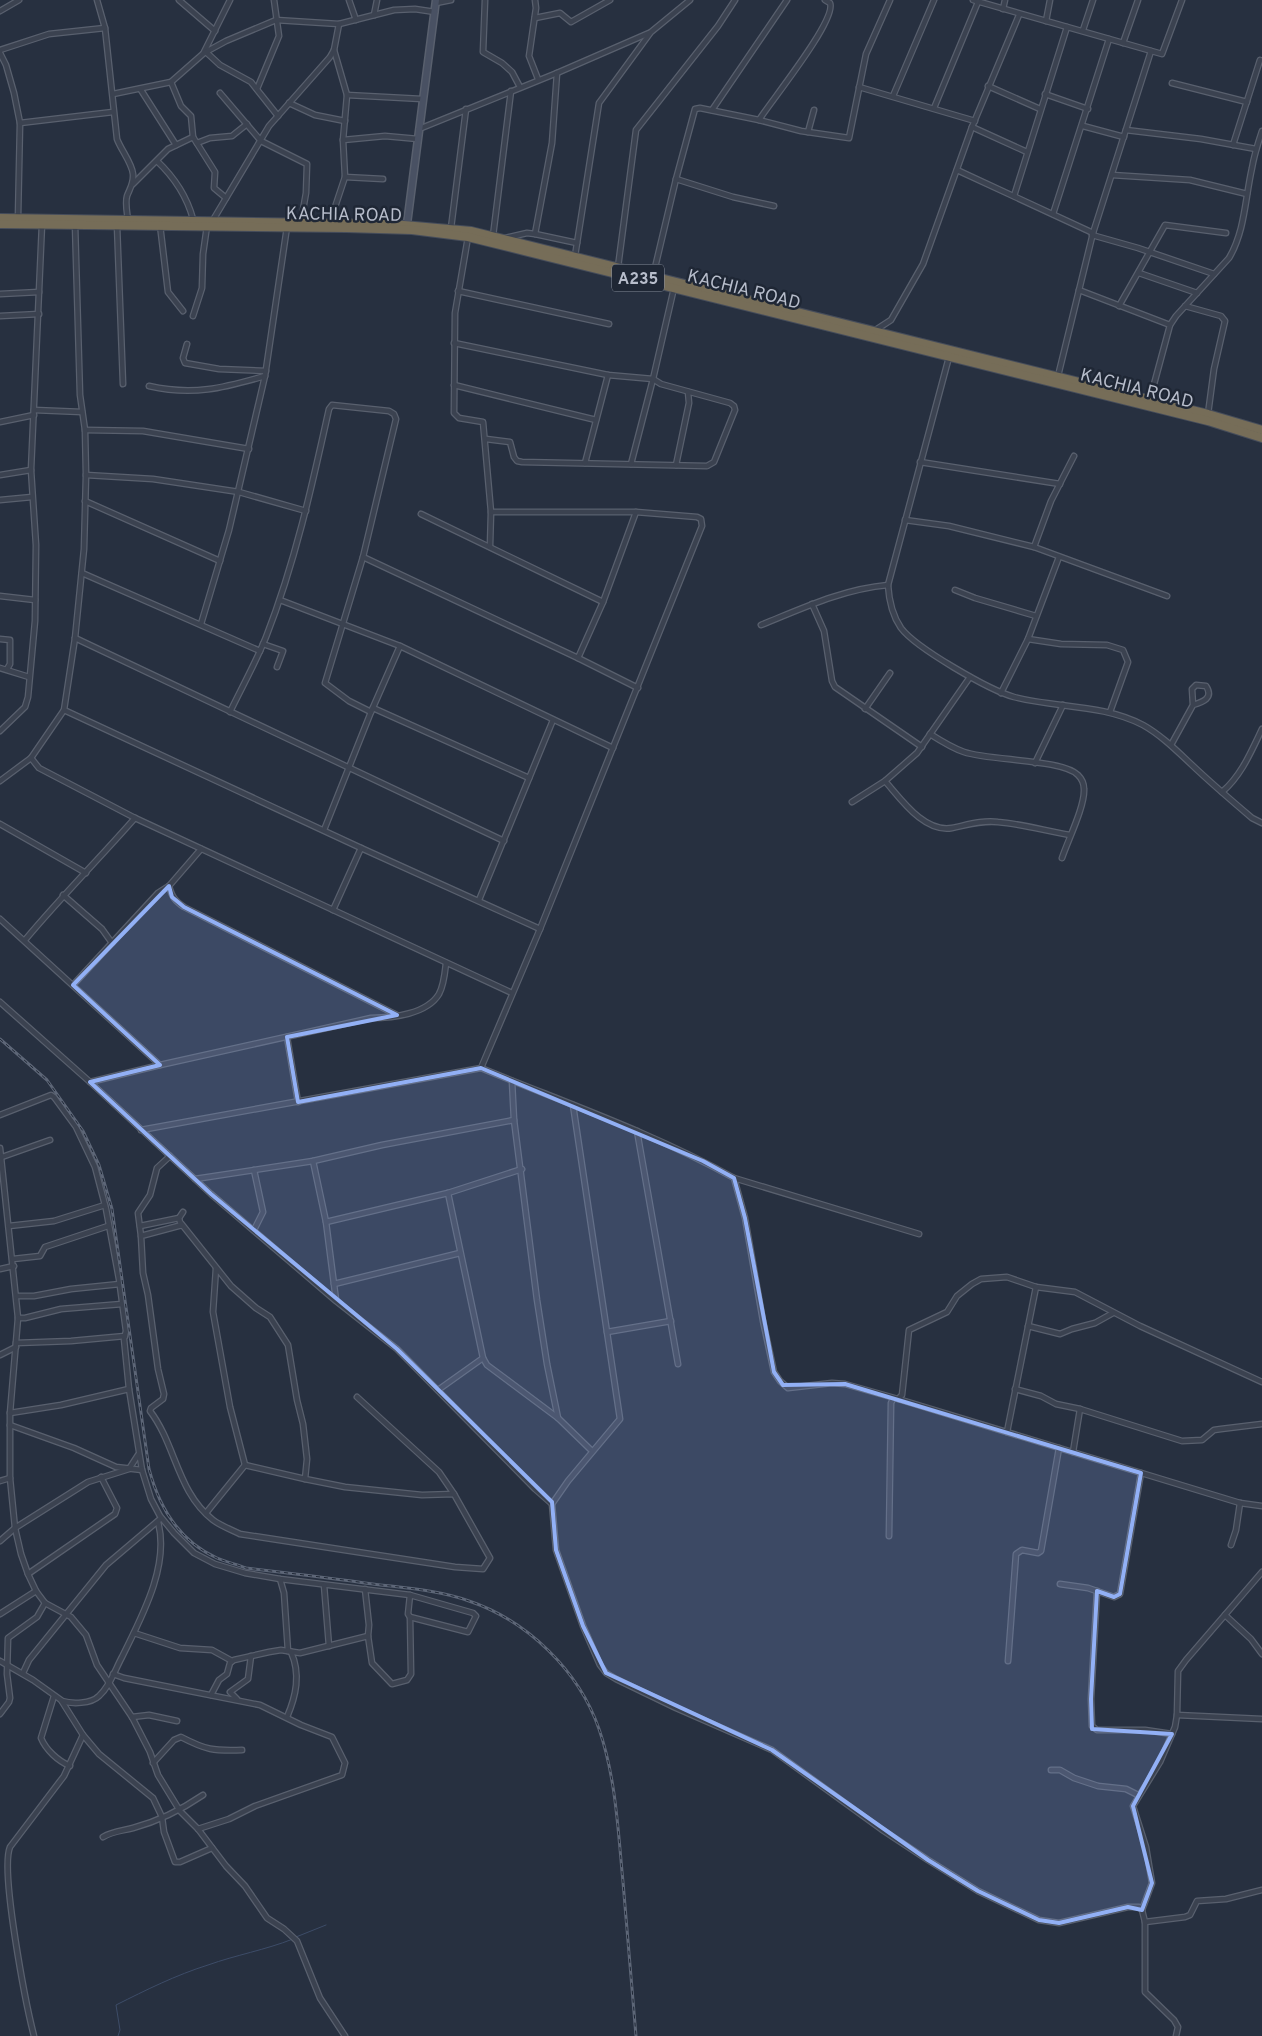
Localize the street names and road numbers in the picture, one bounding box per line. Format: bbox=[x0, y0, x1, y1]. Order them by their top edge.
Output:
street label: KACHIA ROAD bbox=[286, 203, 402, 228]
road number: A235 bbox=[612, 264, 664, 292]
street label: KACHIA ROAD bbox=[685, 265, 803, 316]
street label: KACHIA ROAD bbox=[1078, 364, 1196, 415]

